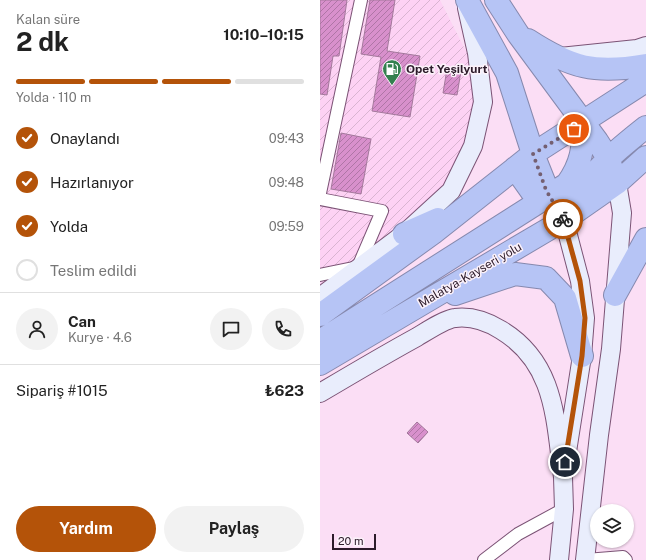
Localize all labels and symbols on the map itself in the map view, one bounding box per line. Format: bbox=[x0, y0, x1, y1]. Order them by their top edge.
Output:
fuel station icon: Opet Yeşilyurt bbox=[381, 58, 403, 86]
place label: Opet Yeşilyurt bbox=[406, 62, 487, 76]
pin bbox=[557, 112, 591, 146]
courier bbox=[543, 199, 583, 239]
street label: Malatya-Kayseri yolu bbox=[416, 240, 524, 310]
pin bbox=[548, 445, 582, 479]
scale bar bbox=[332, 532, 376, 551]

